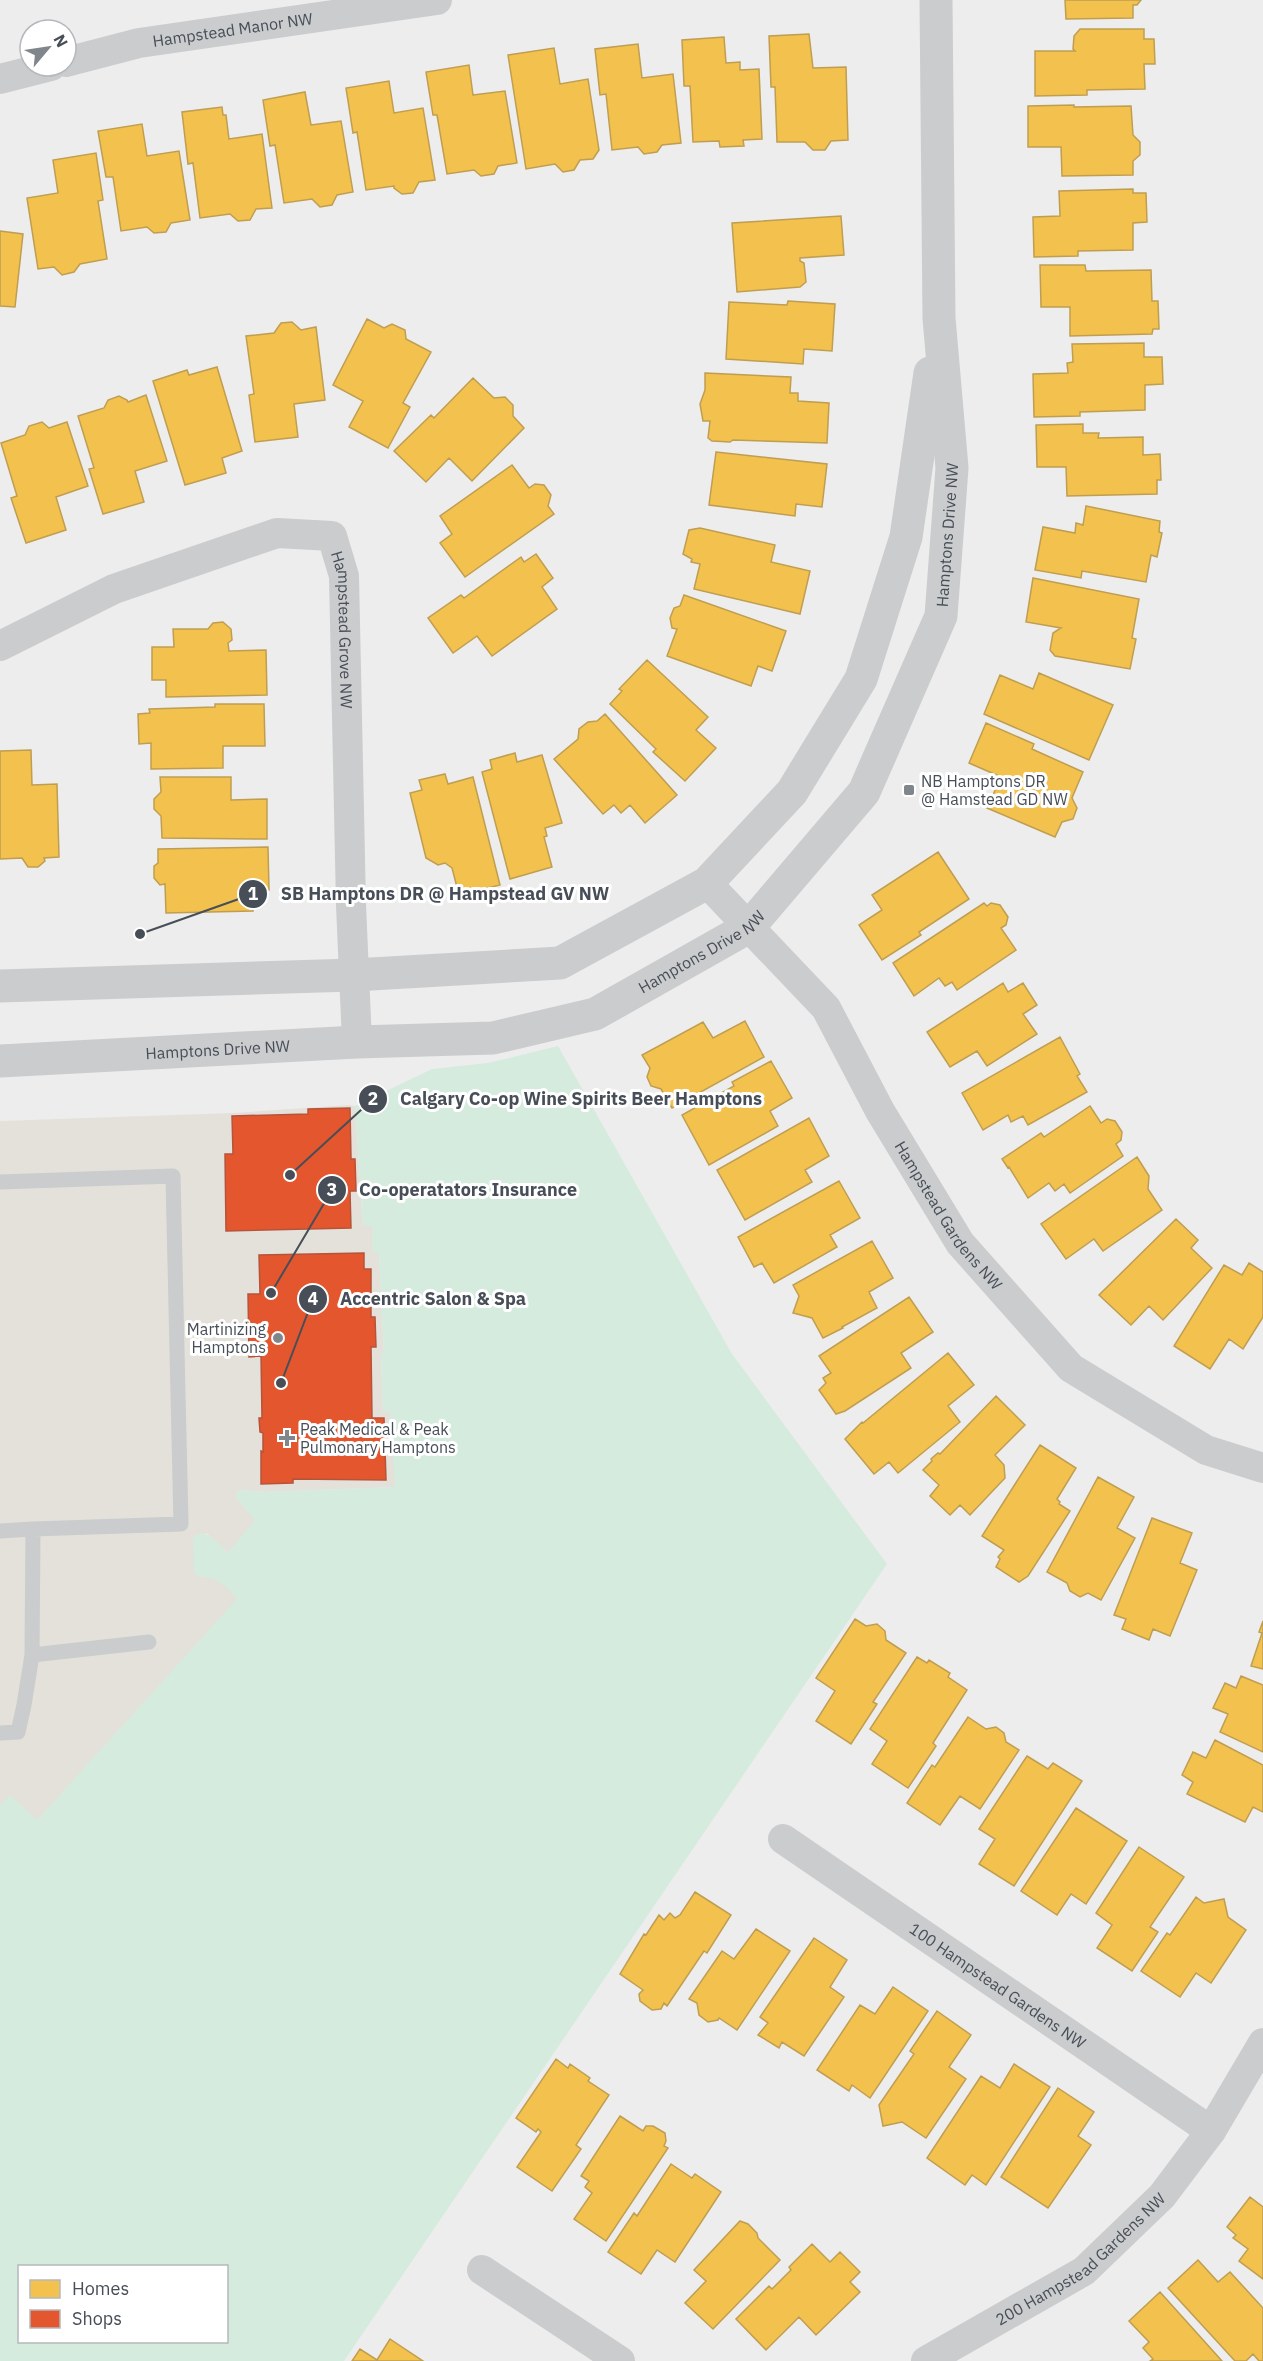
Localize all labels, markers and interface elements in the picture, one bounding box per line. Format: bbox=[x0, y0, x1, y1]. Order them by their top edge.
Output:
street label: Hampstead Manor NW bbox=[151, 8, 314, 51]
north arrow bbox=[18, 18, 78, 78]
text: N bbox=[50, 31, 73, 51]
street label: Hamptons Drive NW bbox=[932, 462, 962, 608]
street label: Hampstead Grove NW bbox=[327, 548, 357, 709]
place label: NB Hamptons DR @ Hamstead GD NW bbox=[921, 771, 1068, 809]
marker: NB Hamptons DR @ Hamstead GD NW bbox=[902, 783, 916, 797]
callout: SB Hamptons DR @ Hampstead GV NW bbox=[238, 876, 621, 912]
text: 1 bbox=[248, 882, 259, 905]
text: SB Hamptons DR @ Hampstead GV NW bbox=[281, 882, 609, 905]
street label: Hamptons Drive NW bbox=[635, 906, 769, 997]
street label: Hamptons Drive NW bbox=[145, 1036, 291, 1063]
callout: Calgary Co-op Wine Spirits Beer Hamptons bbox=[358, 1081, 774, 1117]
text: 2 bbox=[368, 1087, 378, 1110]
text: Calgary Co-op Wine Spirits Beer Hamptons bbox=[400, 1087, 762, 1110]
street label: Hampstead Gardens NW bbox=[891, 1137, 1007, 1294]
callout: Co-operatators Insurance bbox=[317, 1172, 589, 1208]
text: 3 bbox=[327, 1178, 337, 1201]
text: Co-operatators Insurance bbox=[359, 1178, 577, 1201]
callout: Accentric Salon & Spa bbox=[298, 1281, 538, 1317]
text: 4 bbox=[308, 1287, 319, 1310]
text: Accentric Salon & Spa bbox=[340, 1287, 526, 1310]
place label: Martinizing Hamptons bbox=[187, 1319, 267, 1357]
marker: Martinizing Hamptons bbox=[271, 1331, 285, 1345]
place label: Peak Medical & Peak Pulmonary Hamptons bbox=[300, 1419, 456, 1457]
marker: Peak Medical & Peak Pulmonary Hamptons bbox=[278, 1429, 296, 1447]
street label: 100 Hampstead Gardens NW bbox=[906, 1918, 1090, 2053]
street label: 200 Hampstead Gardens NW bbox=[992, 2188, 1169, 2329]
legend bbox=[18, 2265, 228, 2343]
text: Homes bbox=[72, 2277, 129, 2300]
text: Shops bbox=[72, 2307, 122, 2330]

